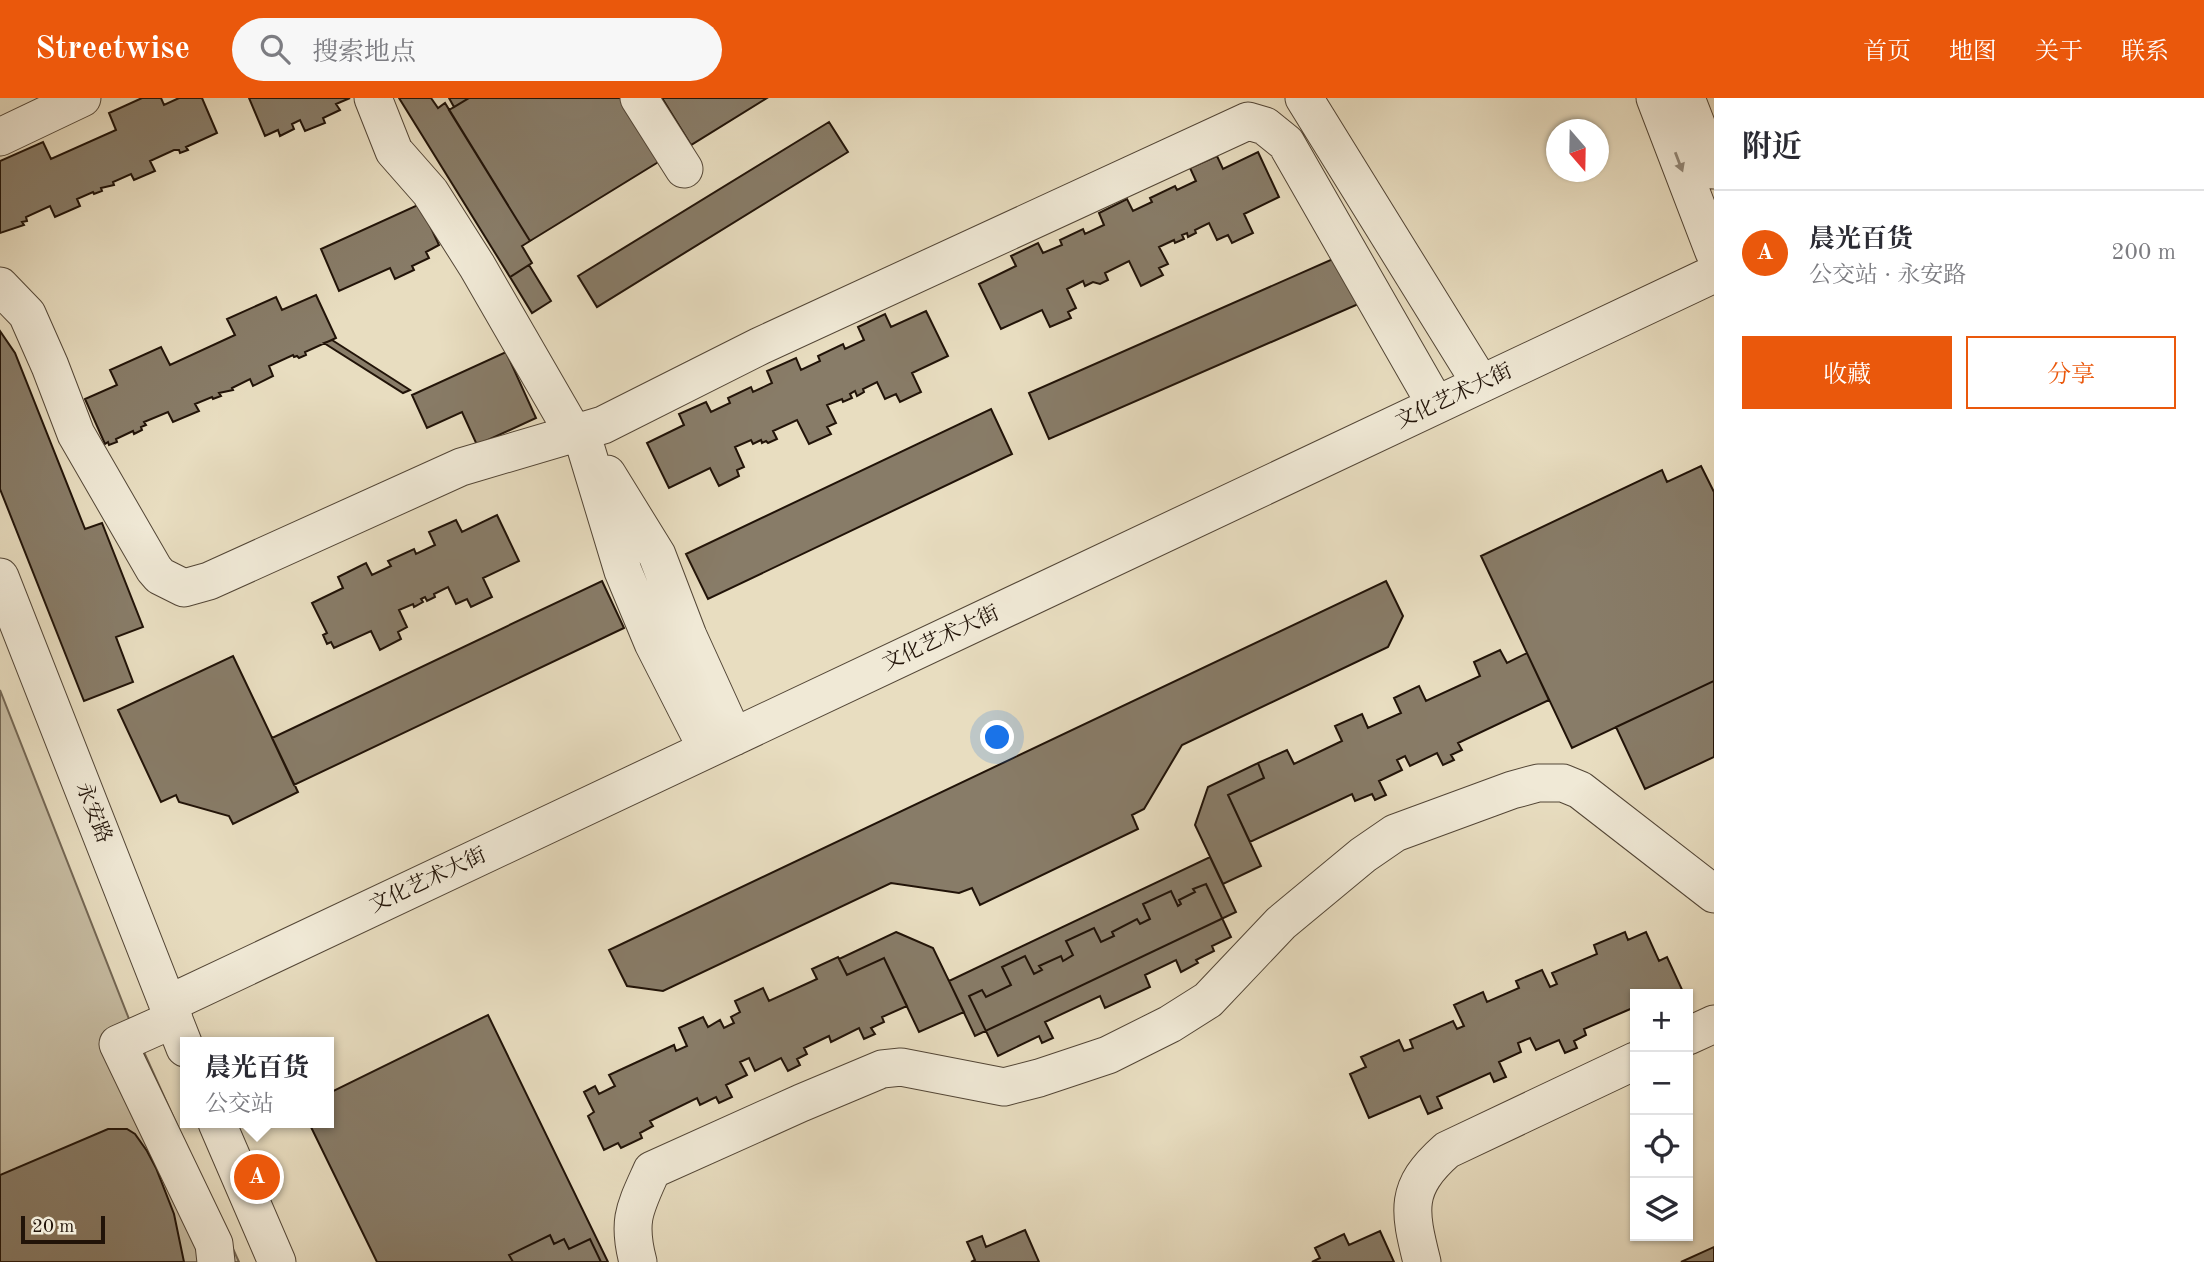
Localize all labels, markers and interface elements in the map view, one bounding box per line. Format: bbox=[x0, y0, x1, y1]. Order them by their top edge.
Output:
search box bbox=[232, 18, 722, 81]
icon: search bbox=[256, 30, 294, 68]
text: Streetwise bbox=[35, 33, 190, 66]
text: 搜索地点 bbox=[312, 40, 416, 66]
text: 首页 bbox=[1863, 41, 1911, 65]
text: 地图 bbox=[1949, 41, 1997, 65]
text: 关于 bbox=[2035, 41, 2083, 65]
text: 联系 bbox=[2121, 41, 2169, 65]
north arrow bbox=[1546, 119, 1609, 182]
text: 附近 bbox=[1742, 133, 1802, 163]
one-way arrow bbox=[1674, 151, 1685, 172]
text: 晨光百货 bbox=[1809, 227, 1913, 253]
text: A bbox=[1756, 241, 1774, 264]
text: 200 m bbox=[2111, 241, 2176, 264]
text: 公交站 · 永安路 bbox=[1809, 264, 1966, 287]
button: 收藏 bbox=[1742, 336, 1952, 409]
button: 分享 bbox=[1966, 336, 2176, 409]
street label: 文化艺术大街 bbox=[1392, 359, 1516, 433]
street label: 文化艺术大街 bbox=[879, 601, 1003, 675]
your location bbox=[980, 720, 1014, 754]
street label: 永安路 bbox=[72, 779, 116, 846]
street label: 文化艺术大街 bbox=[366, 843, 490, 917]
map controls bbox=[1630, 989, 1693, 1241]
button: + bbox=[1630, 989, 1693, 1052]
popup bbox=[180, 1037, 334, 1128]
button: − bbox=[1630, 1052, 1693, 1115]
text: 晨光百货 bbox=[205, 1056, 309, 1082]
text: 公交站 bbox=[205, 1093, 274, 1116]
button: locate bbox=[1630, 1115, 1693, 1178]
pin: A bbox=[234, 1151, 280, 1203]
button: layers bbox=[1630, 1178, 1693, 1241]
scale bar bbox=[21, 1213, 105, 1245]
text: 20 m bbox=[32, 1218, 74, 1237]

